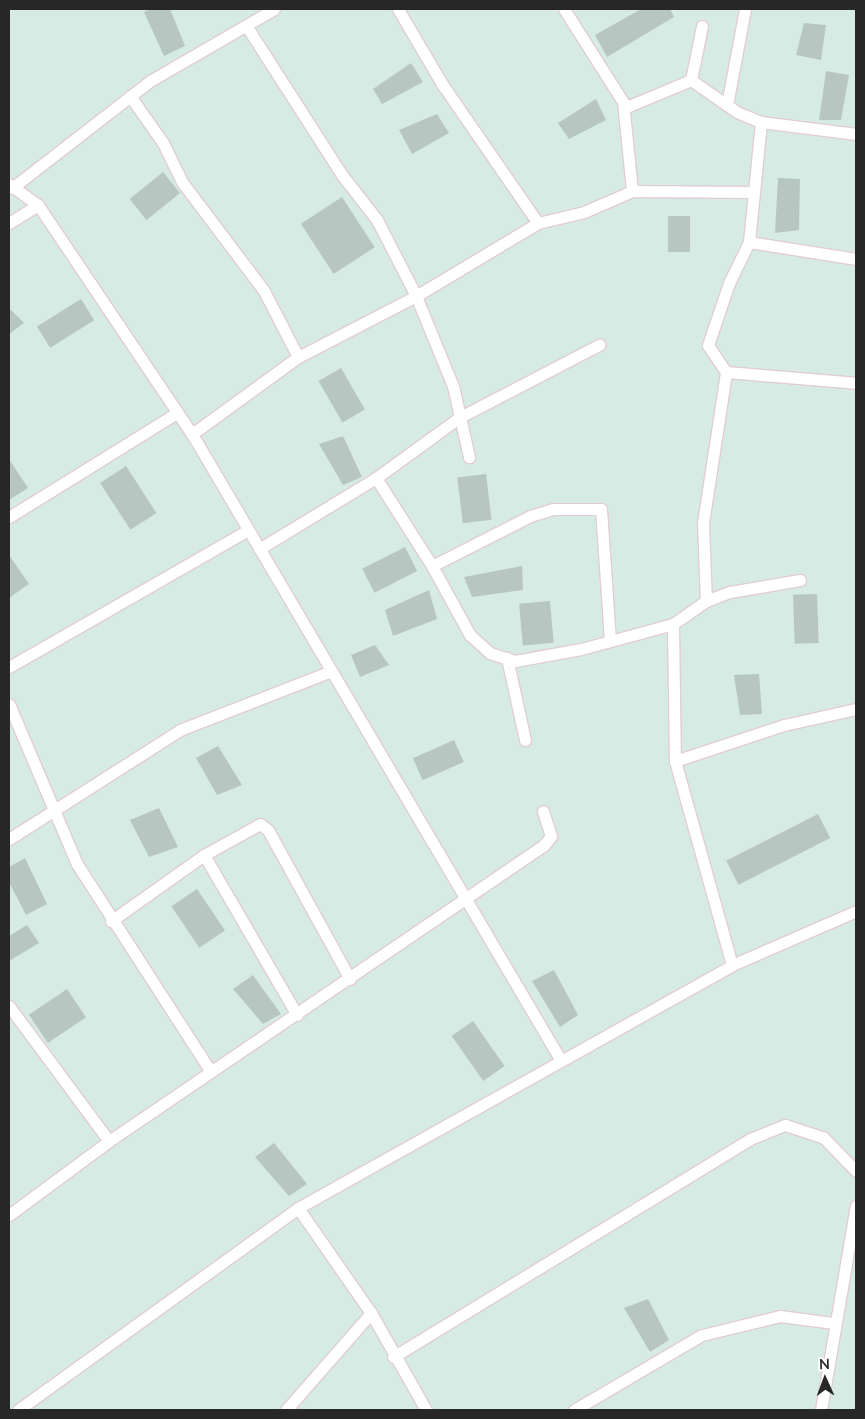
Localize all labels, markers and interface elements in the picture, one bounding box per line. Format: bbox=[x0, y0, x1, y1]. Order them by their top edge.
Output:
north arrow bbox=[800, 1354, 850, 1404]
text: N bbox=[819, 1355, 830, 1372]

